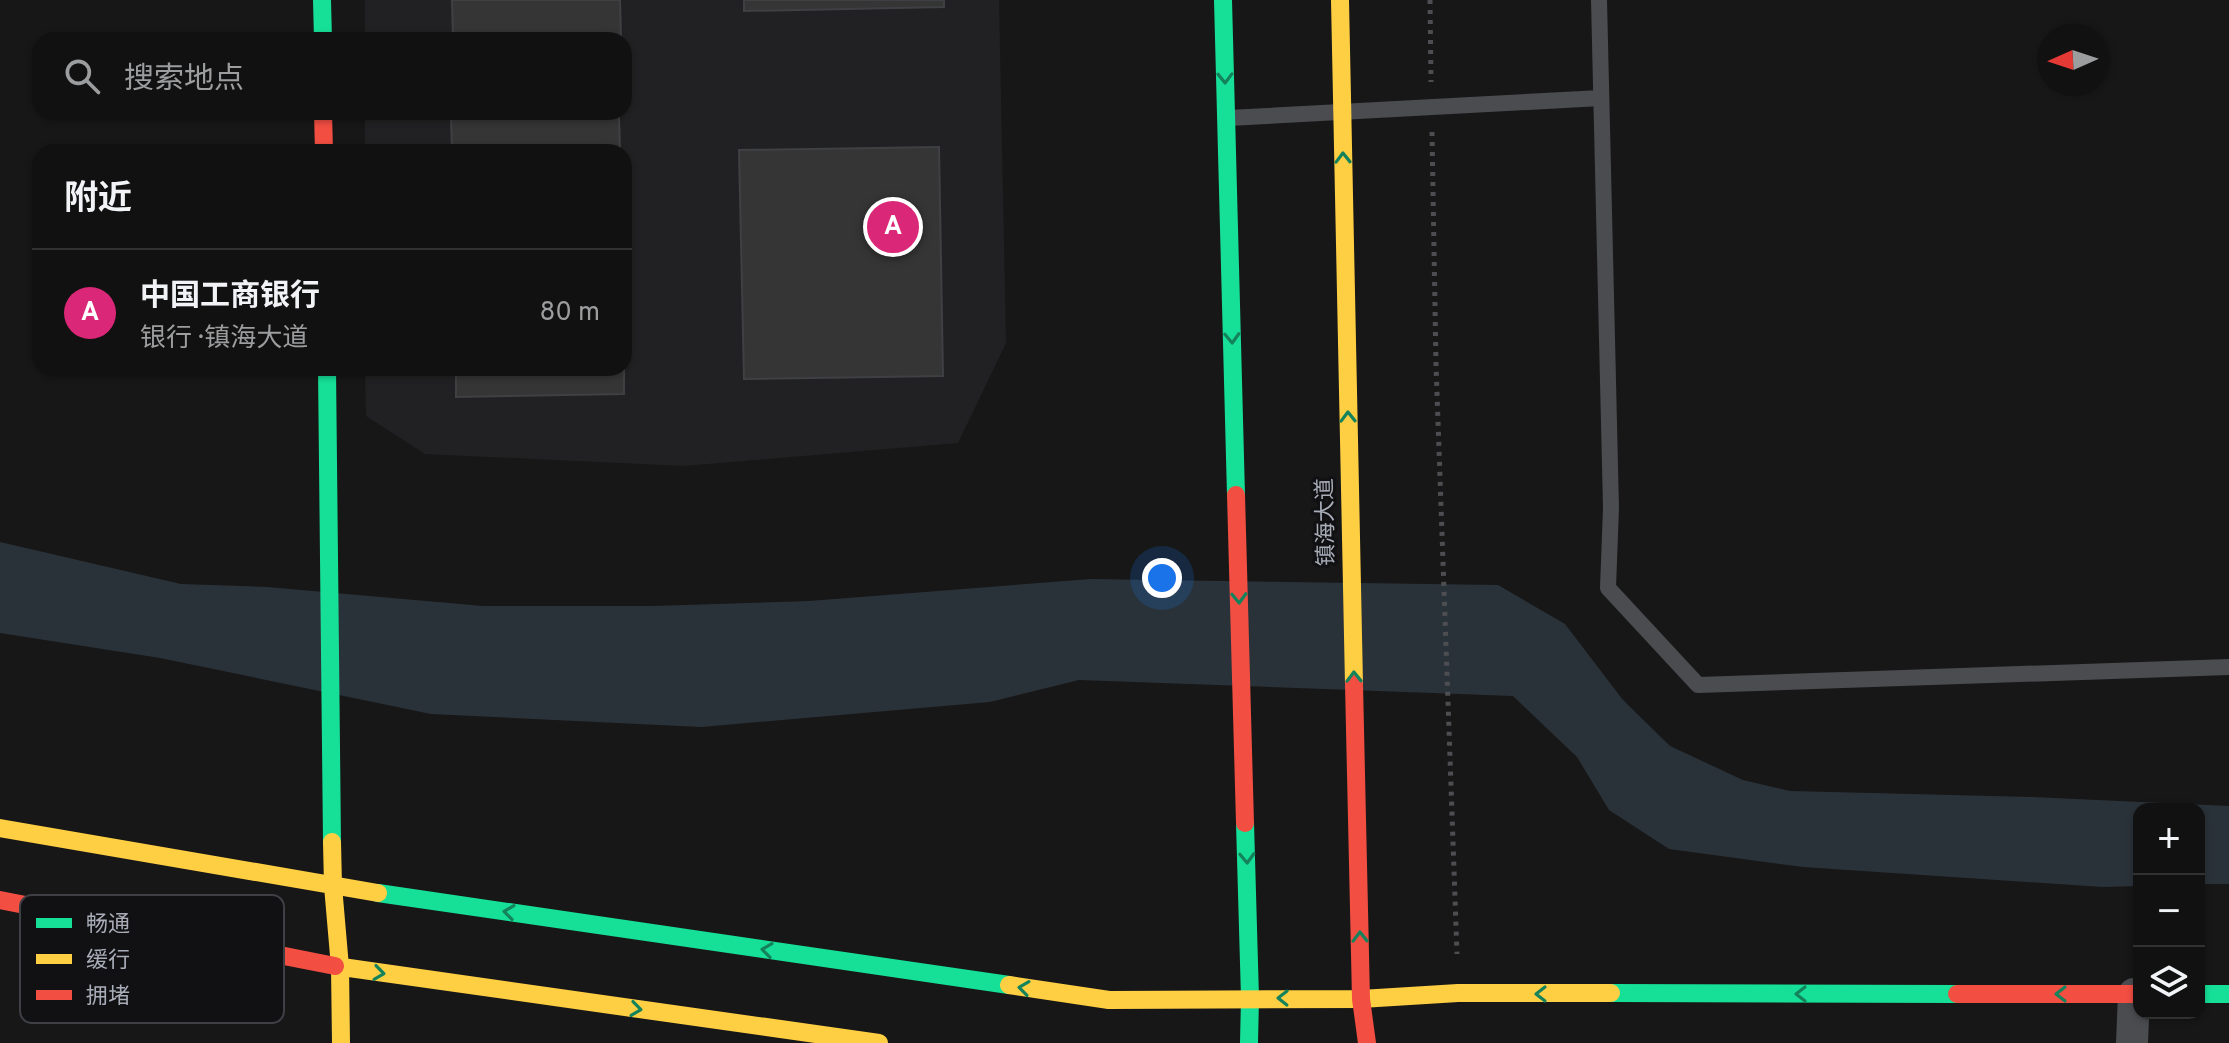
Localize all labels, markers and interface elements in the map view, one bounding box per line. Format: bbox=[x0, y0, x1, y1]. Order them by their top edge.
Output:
north arrow bbox=[2037, 24, 2109, 96]
search box bbox=[32, 32, 632, 120]
icon: search bbox=[60, 54, 104, 98]
text: 搜索地点 bbox=[124, 62, 244, 99]
one-way arrow bbox=[1217, 72, 1234, 85]
one-way arrow bbox=[1334, 151, 1352, 164]
text: 附近 bbox=[64, 179, 132, 222]
pin: A bbox=[867, 197, 919, 257]
text: 中国工商银行 bbox=[140, 279, 320, 316]
text: A bbox=[81, 297, 99, 330]
text: 80 m bbox=[540, 297, 600, 330]
text: 银行 · 镇海大道 bbox=[140, 323, 308, 356]
one-way arrow bbox=[1224, 332, 1241, 345]
one-way arrow bbox=[1340, 410, 1357, 423]
street label: 镇海大道 bbox=[1313, 478, 1341, 566]
your location bbox=[1142, 558, 1182, 598]
one-way arrow bbox=[1231, 592, 1248, 605]
one-way arrow bbox=[1345, 670, 1363, 683]
map controls bbox=[2133, 803, 2205, 1019]
button: + bbox=[2133, 803, 2205, 875]
one-way arrow bbox=[1238, 852, 1255, 865]
button: − bbox=[2133, 875, 2205, 947]
legend bbox=[20, 895, 284, 1023]
one-way arrow bbox=[503, 904, 516, 921]
text: 畅通 bbox=[86, 912, 130, 939]
one-way arrow bbox=[1351, 930, 1368, 943]
one-way arrow bbox=[760, 942, 774, 959]
button: layers bbox=[2133, 947, 2205, 1019]
text: 缓行 bbox=[86, 948, 130, 975]
one-way arrow bbox=[372, 964, 386, 981]
one-way arrow bbox=[1017, 980, 1031, 997]
text: 拥堵 bbox=[86, 984, 130, 1011]
one-way arrow bbox=[1534, 985, 1547, 1002]
one-way arrow bbox=[1794, 985, 1807, 1003]
one-way arrow bbox=[2054, 985, 2067, 1003]
one-way arrow bbox=[1276, 989, 1289, 1007]
one-way arrow bbox=[630, 1000, 643, 1017]

